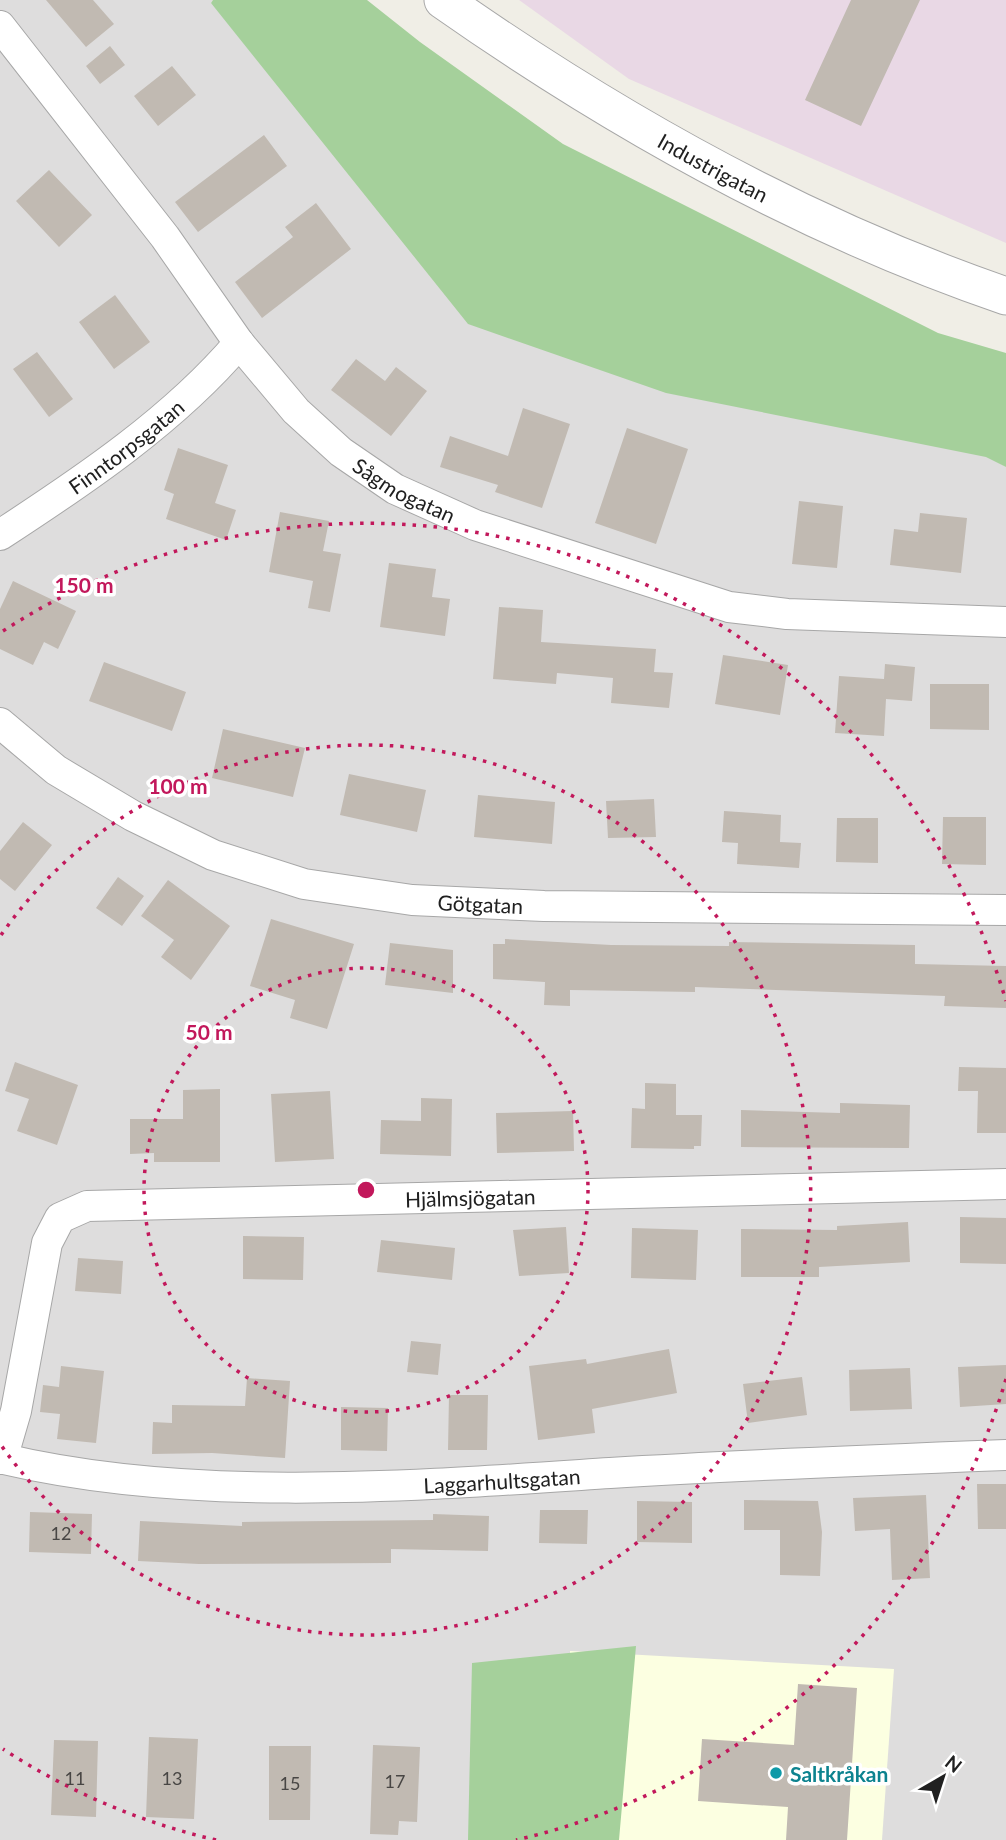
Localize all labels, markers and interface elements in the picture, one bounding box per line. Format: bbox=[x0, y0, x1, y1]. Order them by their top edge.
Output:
street label: Industrigatan bbox=[654, 127, 773, 206]
street label: Finntorpsgatan bbox=[63, 394, 188, 498]
street label: Sågmogatan bbox=[349, 452, 460, 527]
text: 150 m bbox=[54, 572, 114, 597]
text: 100 m bbox=[148, 773, 208, 798]
street label: Götgatan bbox=[437, 889, 524, 918]
text: 50 m bbox=[185, 1019, 233, 1044]
centre of rings bbox=[354, 1178, 378, 1202]
street label: Hjälmsjögatan bbox=[405, 1183, 536, 1211]
street label: Laggarhultsgatan bbox=[423, 1463, 581, 1497]
house number: 12 bbox=[51, 1522, 71, 1544]
north arrow bbox=[908, 1742, 978, 1812]
text: N bbox=[941, 1750, 967, 1777]
place label: Saltkråkan bbox=[790, 1761, 888, 1786]
marker: Saltkråkan bbox=[768, 1765, 784, 1781]
house number: 11 bbox=[65, 1767, 85, 1789]
house number: 13 bbox=[162, 1767, 182, 1789]
house number: 17 bbox=[385, 1770, 405, 1792]
house number: 15 bbox=[280, 1772, 300, 1794]

